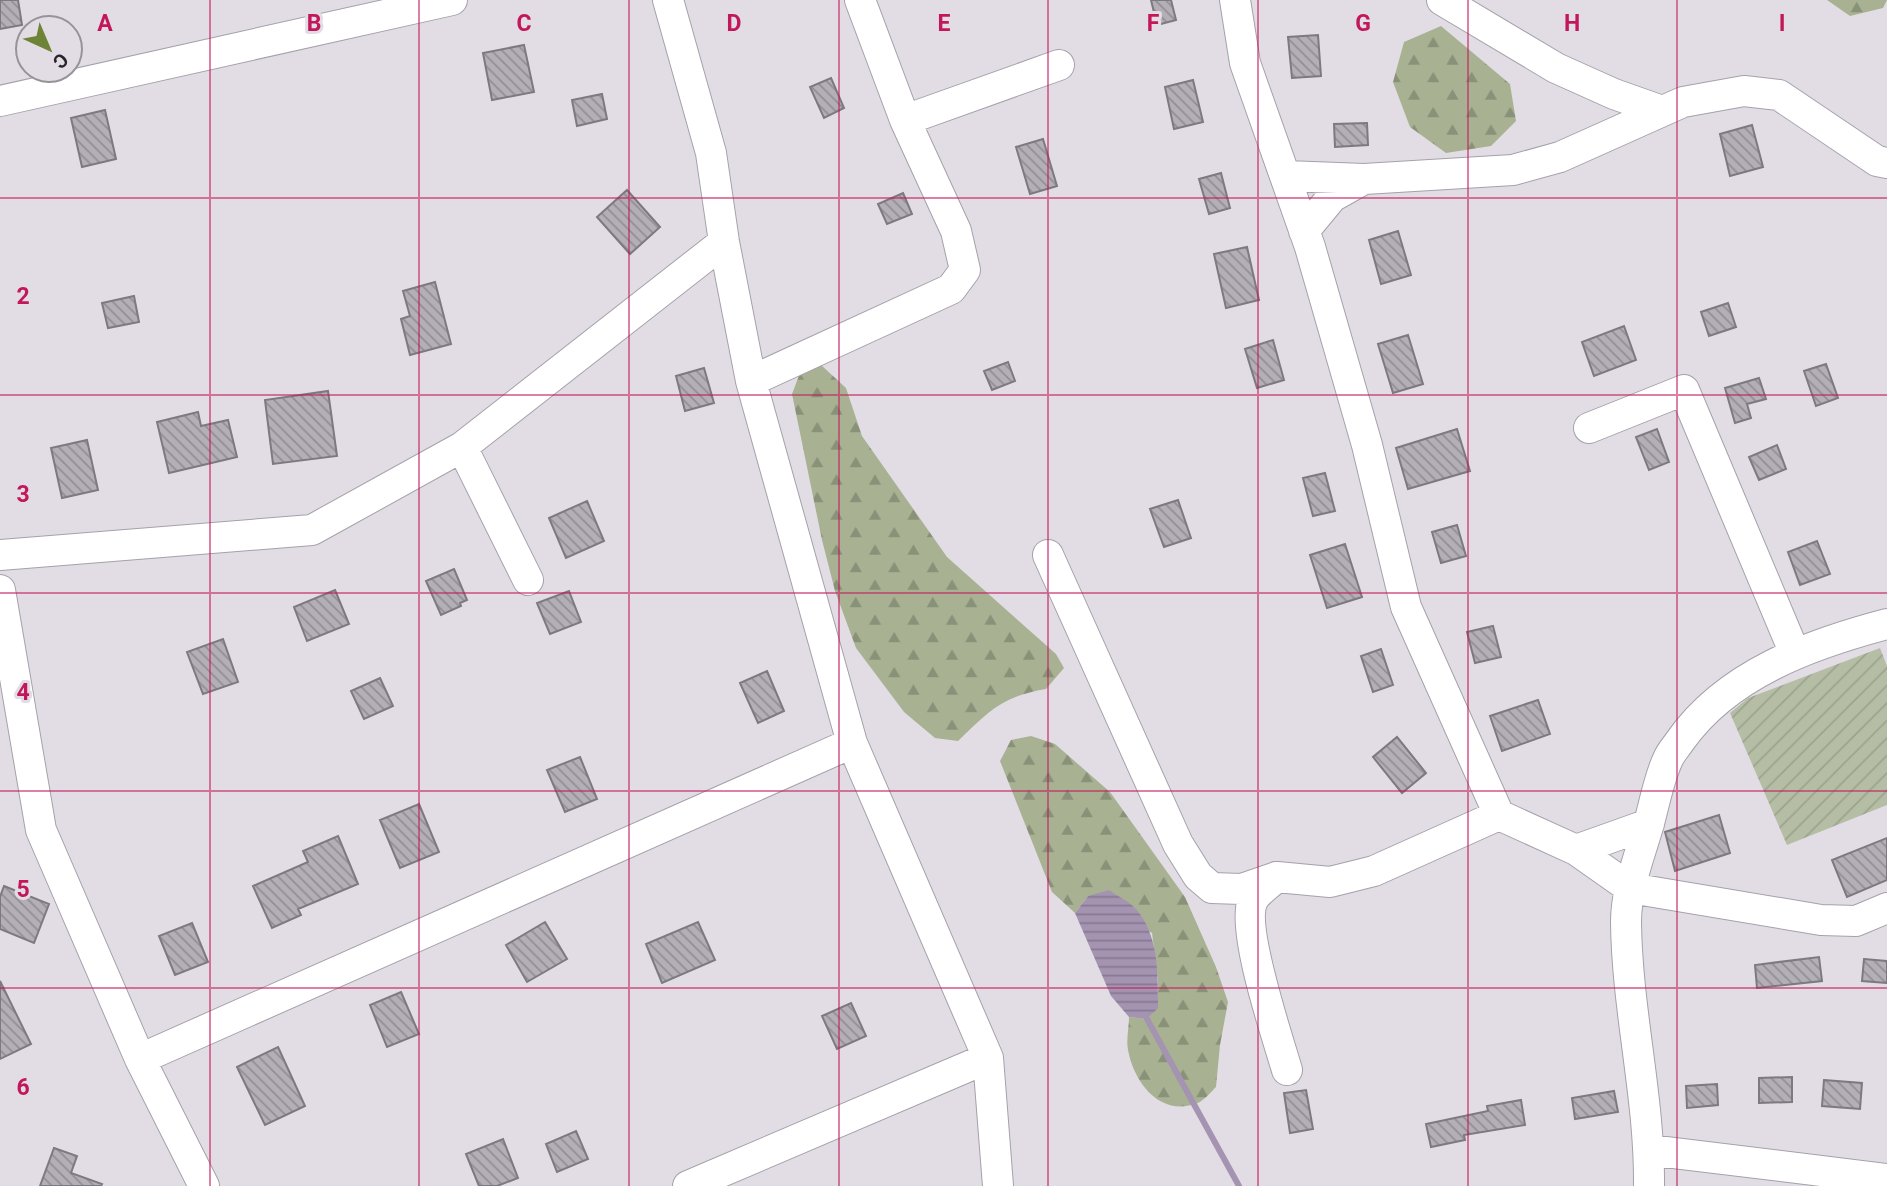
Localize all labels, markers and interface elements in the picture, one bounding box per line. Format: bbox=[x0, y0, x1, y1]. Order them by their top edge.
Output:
text: A bbox=[97, 10, 113, 37]
text: B bbox=[307, 10, 321, 37]
text: C bbox=[516, 10, 532, 37]
text: D bbox=[727, 10, 741, 37]
text: E bbox=[938, 10, 951, 37]
text: F bbox=[1147, 10, 1160, 37]
text: G bbox=[1355, 10, 1371, 37]
text: H bbox=[1564, 10, 1580, 37]
text: I bbox=[1779, 10, 1785, 37]
north arrow bbox=[14, 14, 84, 84]
text: С bbox=[48, 48, 73, 73]
text: 2 bbox=[16, 283, 30, 310]
text: 3 bbox=[16, 481, 30, 508]
text: 4 bbox=[16, 679, 30, 706]
text: 5 bbox=[16, 876, 30, 903]
text: 6 bbox=[16, 1074, 30, 1101]

